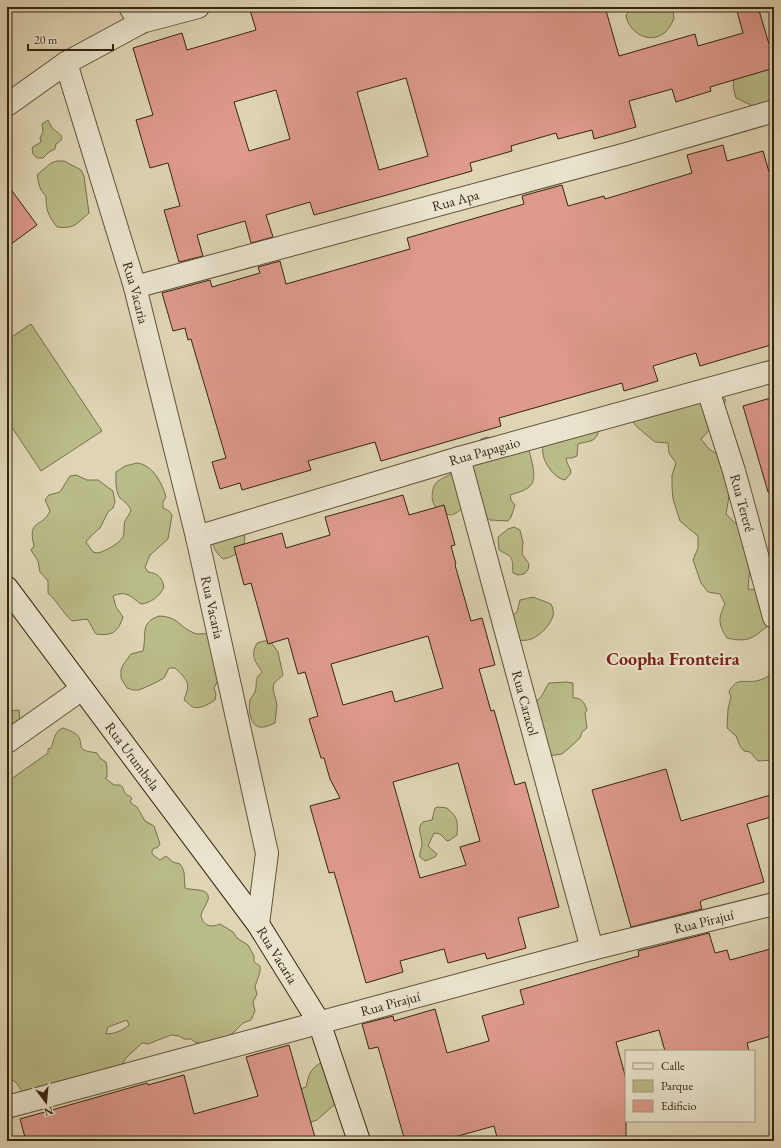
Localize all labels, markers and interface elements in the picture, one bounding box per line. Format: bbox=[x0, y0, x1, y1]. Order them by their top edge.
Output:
scale bar bbox=[28, 26, 113, 52]
text: 20 m bbox=[34, 32, 58, 48]
street label: Rua Apa bbox=[430, 185, 481, 215]
street label: Rua Vacaria bbox=[119, 259, 153, 326]
street label: Rua Papagaio bbox=[447, 433, 522, 470]
street label: Rua Tereré bbox=[726, 472, 759, 534]
street label: Rua Vacaria bbox=[197, 574, 228, 641]
district label: Coopha Fronteira bbox=[606, 647, 740, 670]
street label: Rua Caracol bbox=[508, 668, 543, 739]
street label: Rua Urumbela bbox=[101, 719, 164, 794]
street label: Rua Pirajuí bbox=[672, 905, 736, 937]
street label: Rua Vacaria bbox=[253, 923, 302, 987]
street label: Rua Pirajuí bbox=[358, 987, 423, 1020]
legend bbox=[625, 1050, 755, 1122]
text: Calle bbox=[661, 1058, 685, 1074]
text: Parque bbox=[661, 1078, 693, 1094]
north arrow bbox=[26, 1082, 66, 1122]
text: Edificio bbox=[661, 1098, 697, 1114]
text: N bbox=[42, 1104, 55, 1120]

